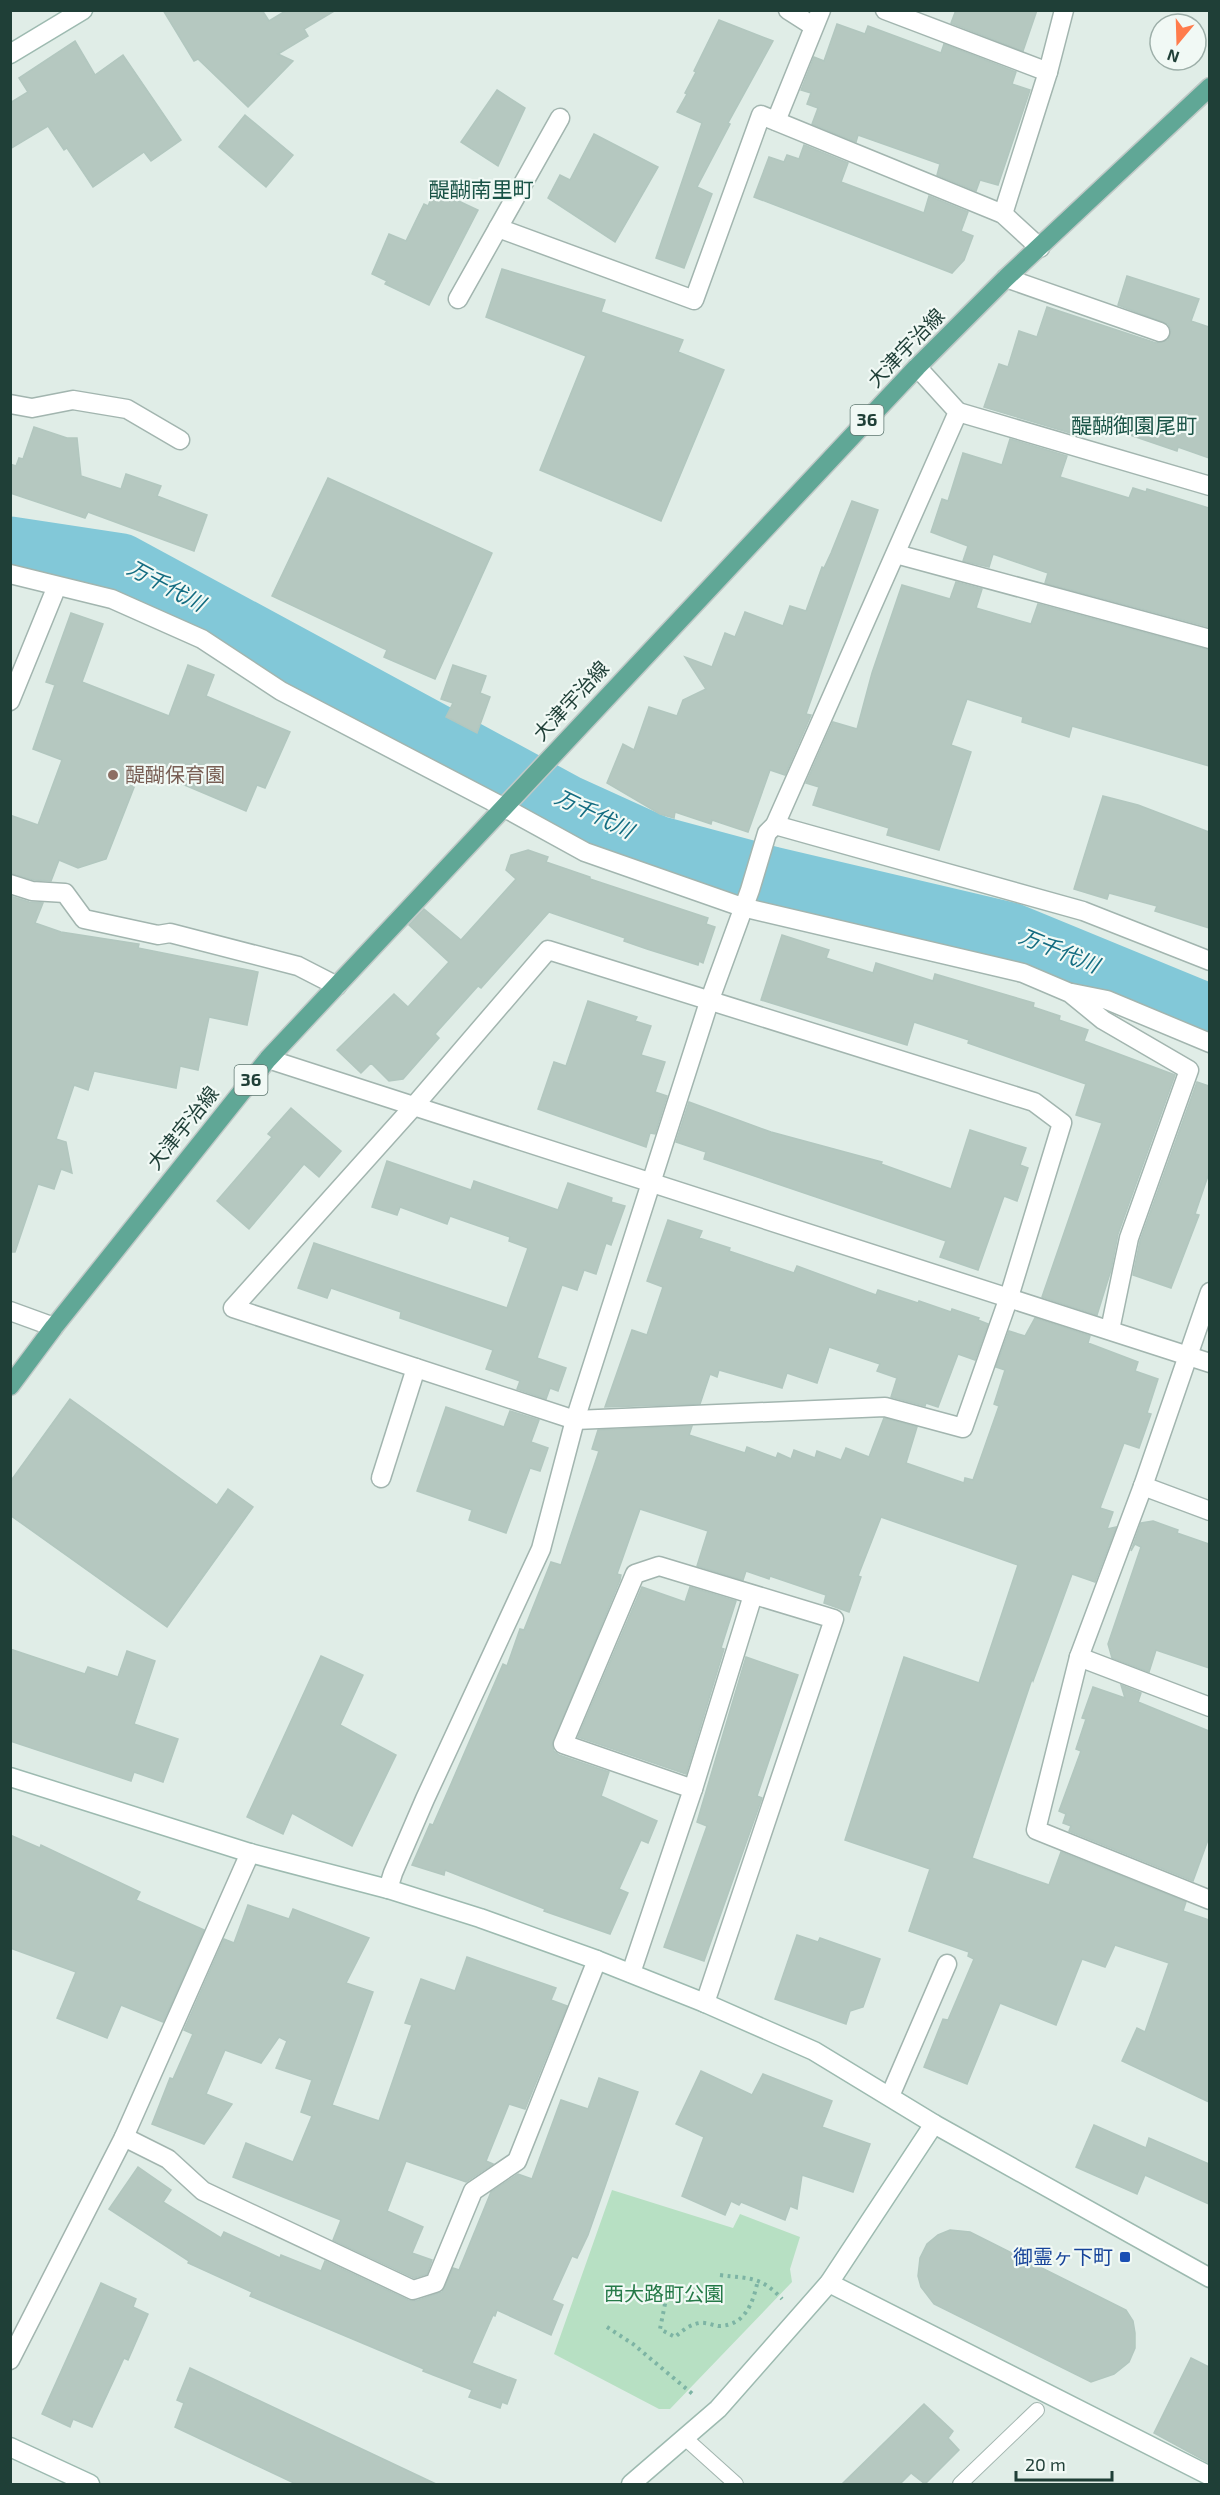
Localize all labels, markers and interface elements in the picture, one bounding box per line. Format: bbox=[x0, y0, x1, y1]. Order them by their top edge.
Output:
north arrow bbox=[1148, 12, 1208, 72]
text: N bbox=[1164, 46, 1182, 68]
district label: 醍醐南里町 bbox=[429, 176, 534, 201]
street label: 大津宇治線 bbox=[862, 303, 949, 392]
road number: 36 bbox=[850, 405, 884, 435]
district label: 醍醐御園尾町 bbox=[1071, 412, 1197, 437]
water label: 万千代川 bbox=[124, 554, 211, 616]
street label: 大津宇治線 bbox=[527, 656, 613, 745]
place label: 醍醐保育園 bbox=[125, 762, 225, 786]
marker: 醍醐保育園 bbox=[106, 768, 120, 782]
water label: 万千代川 bbox=[551, 783, 640, 843]
water label: 万千代川 bbox=[1016, 922, 1105, 978]
road number: 36 bbox=[234, 1065, 268, 1095]
street label: 大津宇治線 bbox=[141, 1081, 223, 1174]
place label: 御霊ヶ下町 bbox=[1013, 2244, 1113, 2268]
marker: 御霊ヶ下町 bbox=[1118, 2250, 1132, 2264]
park label: 西大路町公園 bbox=[604, 2281, 724, 2305]
scale bar bbox=[1016, 2444, 1112, 2482]
text: 20 m bbox=[1025, 2453, 1066, 2475]

